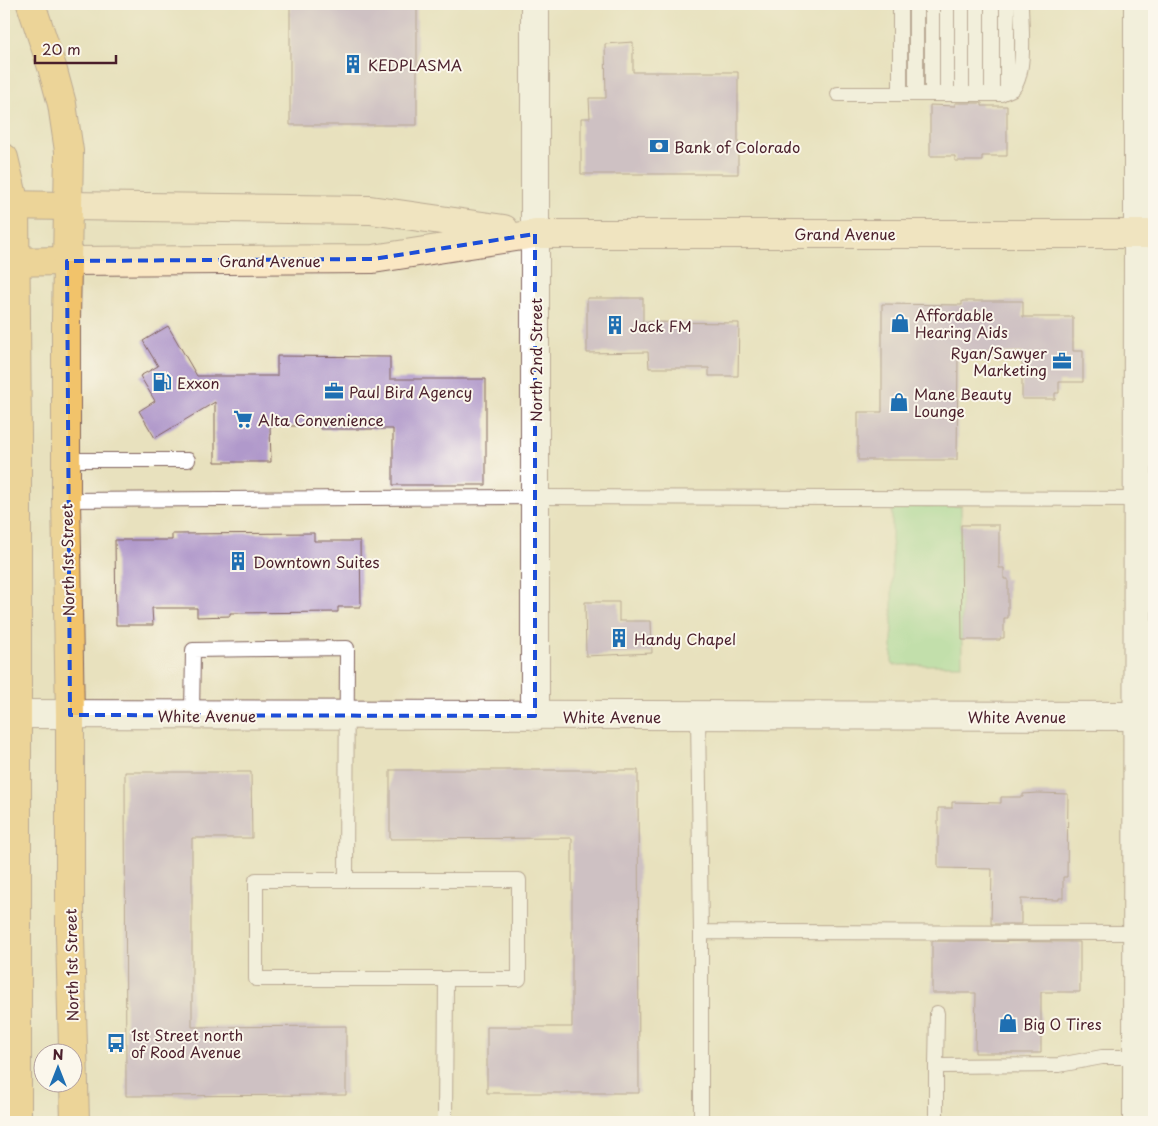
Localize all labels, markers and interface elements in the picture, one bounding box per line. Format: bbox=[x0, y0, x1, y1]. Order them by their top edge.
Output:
scale bar bbox=[35, 32, 116, 64]
text: 20 m bbox=[42, 37, 81, 60]
building icon: KEDPLASMA bbox=[342, 53, 364, 75]
place label: KEDPLASMA bbox=[368, 53, 462, 76]
bank icon: Bank of Colorado bbox=[648, 135, 670, 157]
place label: Bank of Colorado bbox=[674, 135, 800, 158]
street label: Grand Avenue bbox=[794, 222, 896, 245]
street label: Grand Avenue bbox=[219, 249, 321, 272]
street label: North 2nd Street bbox=[524, 298, 547, 422]
place label: Affordable Hearing Aids bbox=[915, 303, 1008, 343]
shop icon: Affordable Hearing Aids bbox=[889, 312, 911, 334]
building icon: Jack FM bbox=[604, 314, 626, 336]
place label: Jack FM bbox=[630, 314, 692, 337]
place label: Ryan/Sawyer Marketing bbox=[951, 341, 1047, 381]
office icon: Ryan/Sawyer Marketing bbox=[1051, 350, 1073, 372]
fuel station icon: Exxon bbox=[151, 371, 173, 393]
place label: Exxon bbox=[177, 371, 220, 394]
office icon: Paul Bird Agency bbox=[323, 380, 345, 402]
place label: Paul Bird Agency bbox=[349, 380, 472, 403]
place label: Mane Beauty Lounge bbox=[914, 382, 1012, 422]
shop icon: Mane Beauty Lounge bbox=[888, 391, 910, 413]
supermarket icon: Alta Convenience bbox=[232, 408, 254, 430]
place label: Alta Convenience bbox=[258, 408, 384, 431]
street label: North 1st Street bbox=[55, 503, 79, 617]
building icon: Downtown Suites bbox=[227, 550, 249, 572]
place label: Downtown Suites bbox=[253, 550, 380, 573]
building icon: Handy Chapel bbox=[608, 627, 630, 649]
place label: Handy Chapel bbox=[634, 627, 736, 650]
street label: White Avenue bbox=[158, 704, 256, 727]
street label: White Avenue bbox=[563, 705, 661, 728]
street label: White Avenue bbox=[968, 705, 1066, 728]
street label: North 1st Street bbox=[59, 908, 83, 1022]
shop icon: Big O Tires bbox=[997, 1012, 1019, 1034]
place label: Big O Tires bbox=[1023, 1012, 1102, 1035]
place label: 1st Street north of Rood Avenue bbox=[131, 1023, 243, 1063]
bus stop icon: 1st Street north of Rood Avenue bbox=[105, 1032, 127, 1054]
north arrow bbox=[32, 1044, 82, 1094]
text: N bbox=[52, 1044, 64, 1065]

